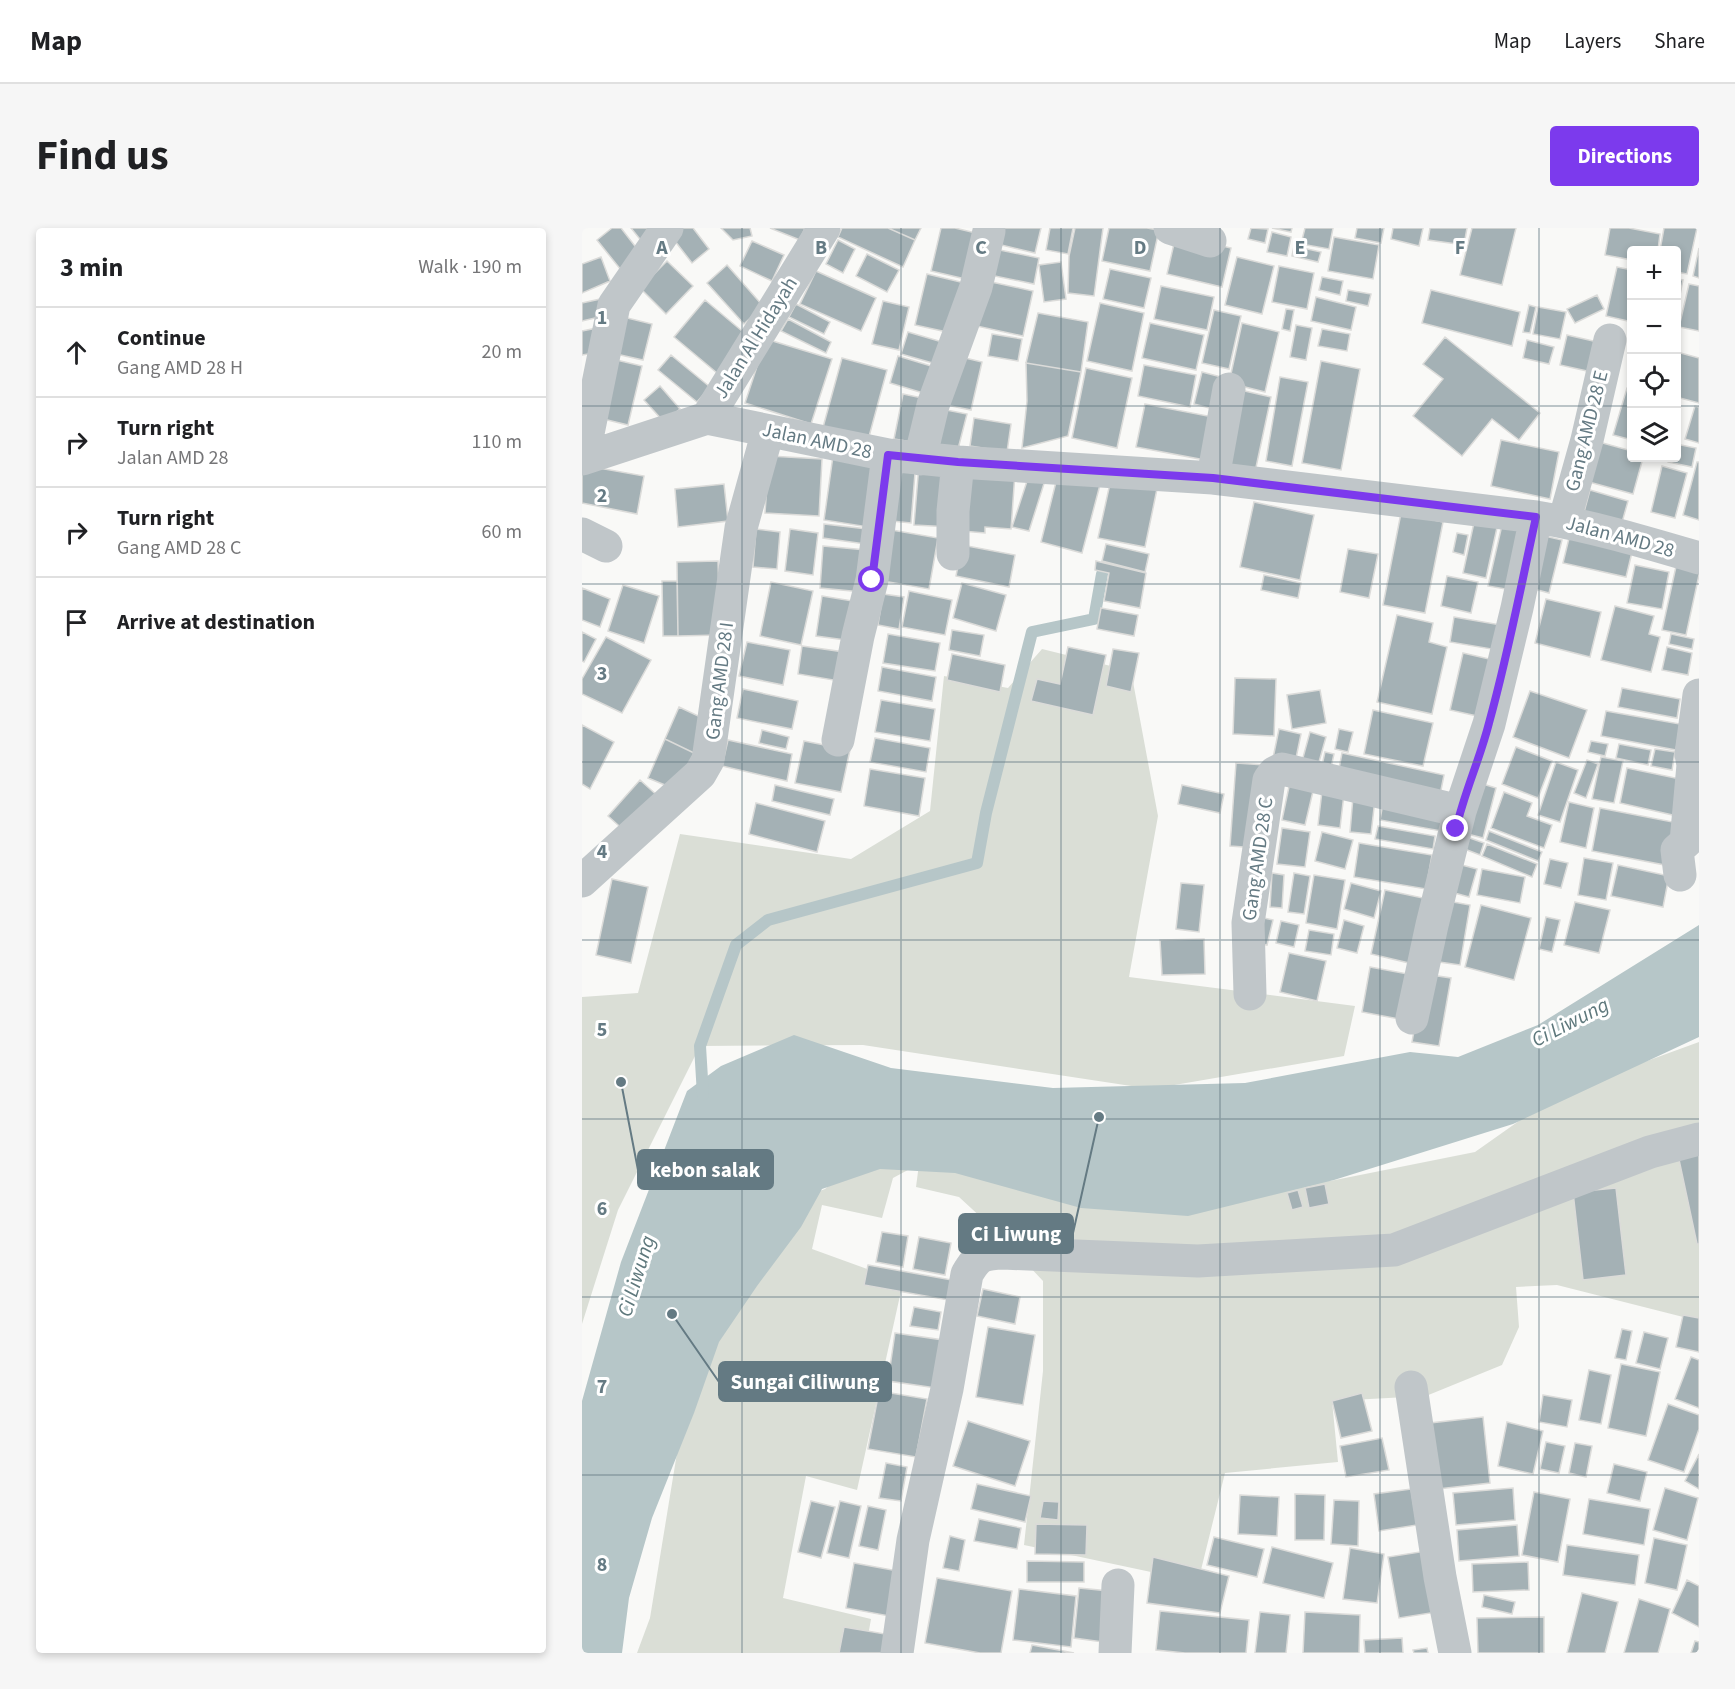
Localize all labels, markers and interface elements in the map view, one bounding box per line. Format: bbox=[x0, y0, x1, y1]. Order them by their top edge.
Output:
text: Map bbox=[30, 21, 82, 61]
text: Map bbox=[1494, 26, 1531, 56]
text: Layers bbox=[1564, 26, 1621, 56]
text: Share bbox=[1654, 26, 1705, 56]
text: Find us bbox=[36, 126, 169, 186]
button: Directions bbox=[1550, 126, 1699, 186]
text: A bbox=[655, 234, 668, 262]
text: B bbox=[815, 234, 827, 262]
text: C bbox=[975, 234, 987, 262]
text: D bbox=[1134, 234, 1146, 262]
text: E bbox=[1295, 234, 1305, 262]
text: F bbox=[1455, 234, 1465, 262]
map controls bbox=[1627, 246, 1681, 462]
button: + bbox=[1627, 246, 1681, 300]
text: 3 min bbox=[60, 249, 123, 286]
text: Walk · 190 m bbox=[418, 253, 522, 281]
street label: Jalan Al Hidayah bbox=[707, 272, 805, 404]
button: − bbox=[1627, 300, 1681, 354]
text: 1 bbox=[597, 304, 607, 332]
text: Continue bbox=[117, 322, 206, 354]
icon: ahead bbox=[60, 336, 93, 369]
text: 20 m bbox=[482, 338, 522, 366]
text: Gang AMD 28 H bbox=[117, 354, 243, 382]
button: locate bbox=[1627, 354, 1681, 408]
street label: Gang AMD 28 E bbox=[1558, 368, 1616, 494]
button: layers bbox=[1627, 408, 1681, 462]
text: Turn right bbox=[117, 412, 214, 444]
street label: Jalan AMD 28 bbox=[760, 416, 874, 466]
icon: right bbox=[60, 426, 93, 459]
text: 110 m bbox=[472, 428, 522, 456]
text: Jalan AMD 28 bbox=[117, 444, 228, 472]
text: 2 bbox=[597, 482, 607, 510]
text: Turn right bbox=[117, 502, 214, 534]
street label: Jalan AMD 28 bbox=[1563, 509, 1677, 565]
icon: right bbox=[60, 516, 93, 549]
text: 60 m bbox=[482, 518, 522, 546]
text: Gang AMD 28 C bbox=[117, 534, 241, 562]
route start bbox=[858, 566, 884, 592]
icon: arrive bbox=[60, 606, 93, 639]
text: Arrive at destination bbox=[117, 606, 315, 638]
street label: Gang AMD 28 I bbox=[699, 621, 741, 741]
text: 3 bbox=[597, 660, 607, 688]
street label: Gang AMD 28 C bbox=[1235, 795, 1281, 923]
route end bbox=[1442, 815, 1468, 841]
text: 4 bbox=[597, 838, 608, 866]
water label: Ci Liwung bbox=[1526, 990, 1614, 1054]
text: 5 bbox=[597, 1016, 607, 1044]
callout: kebon salak bbox=[638, 1150, 773, 1189]
text: kebon salak bbox=[650, 1155, 761, 1185]
text: 6 bbox=[597, 1195, 607, 1223]
callout: Ci Liwung bbox=[959, 1214, 1073, 1253]
text: Ci Liwung bbox=[971, 1219, 1061, 1249]
water label: Ci Liwung bbox=[609, 1232, 663, 1320]
callout: Sungai Ciliwung bbox=[719, 1362, 891, 1401]
text: Sungai Ciliwung bbox=[731, 1367, 879, 1397]
text: 7 bbox=[597, 1373, 607, 1401]
text: 8 bbox=[597, 1551, 607, 1579]

